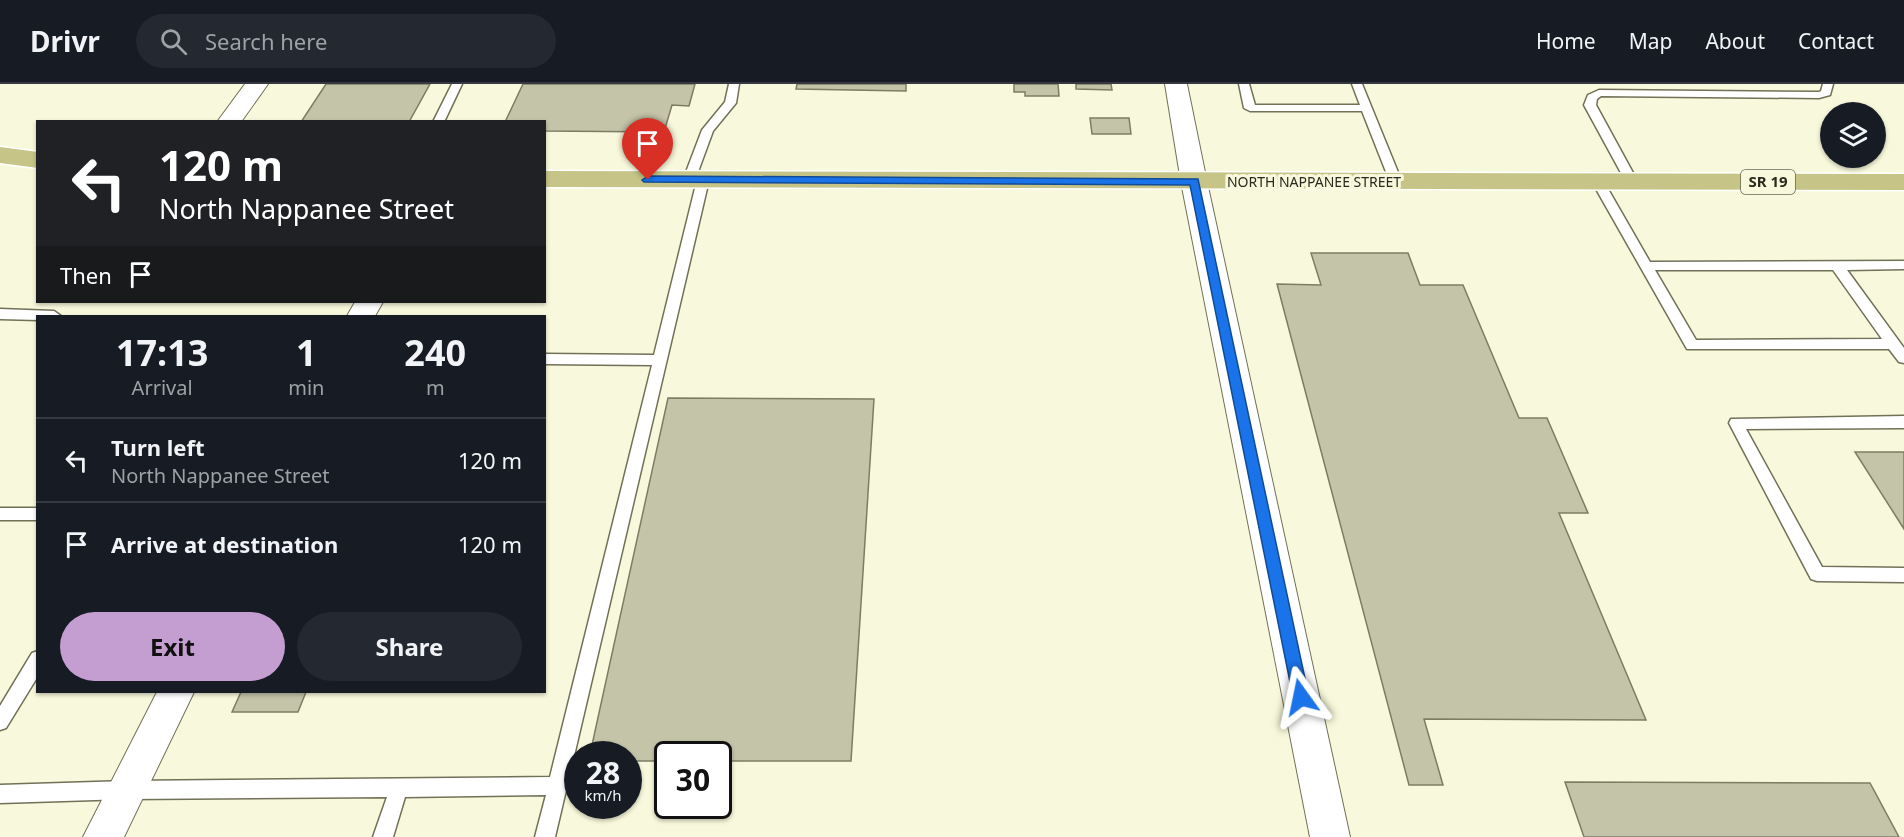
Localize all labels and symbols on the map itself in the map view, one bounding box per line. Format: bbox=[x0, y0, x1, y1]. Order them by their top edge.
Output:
pin bbox=[622, 118, 673, 180]
road number: SR 19 bbox=[1741, 170, 1795, 194]
street label: NORTH NAPPANEE STREET bbox=[1227, 172, 1401, 191]
position arrow bbox=[1269, 665, 1333, 729]
speed limit sign: 30 bbox=[654, 741, 732, 819]

